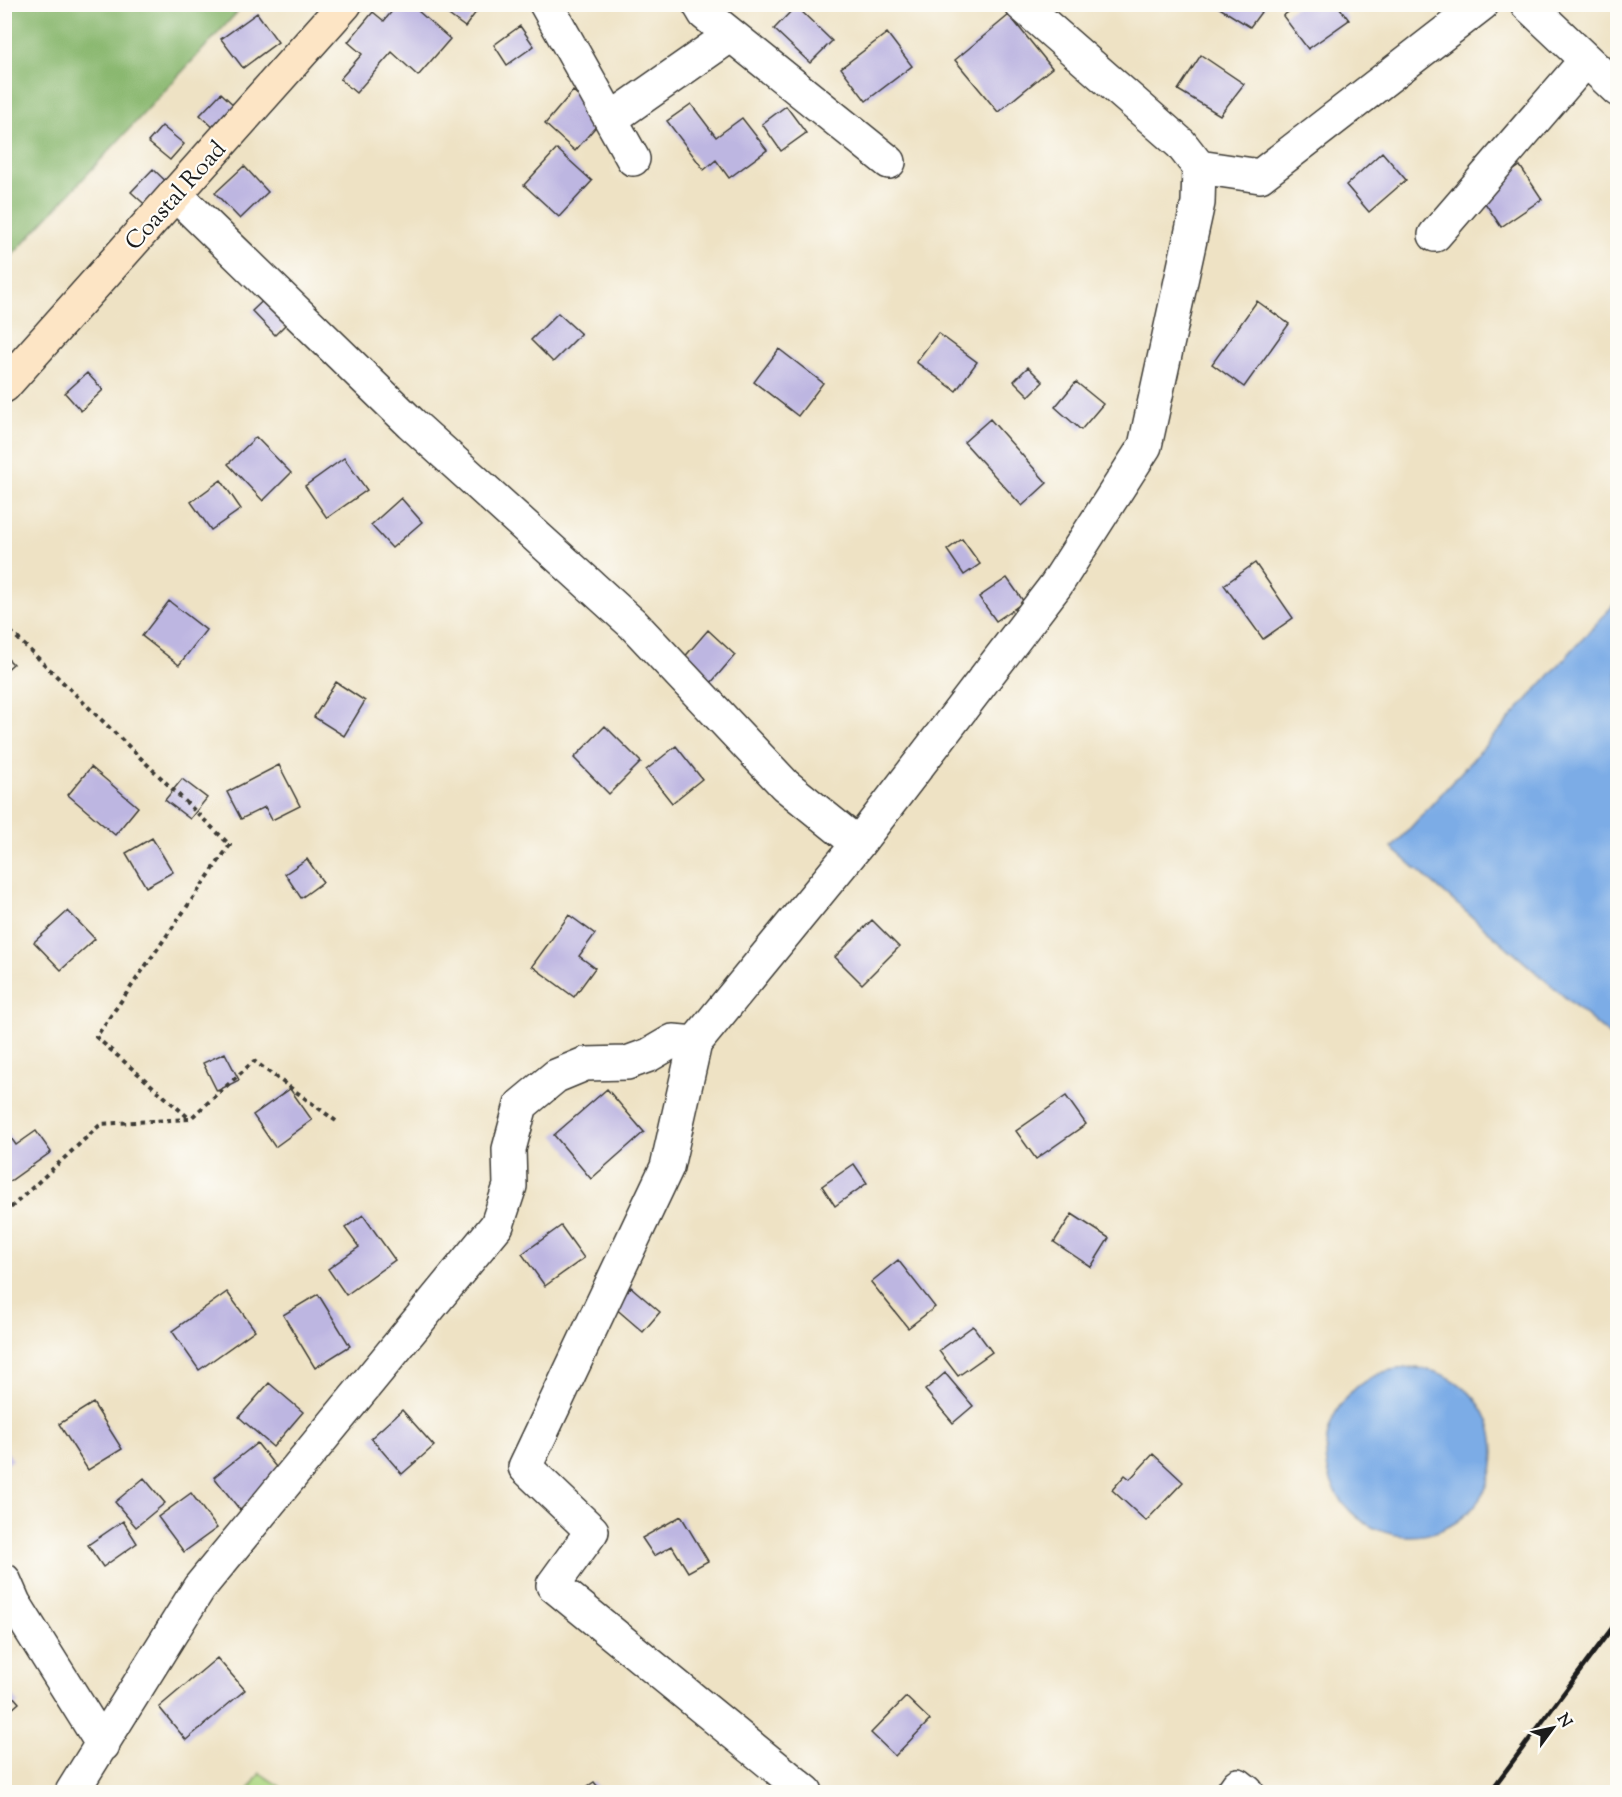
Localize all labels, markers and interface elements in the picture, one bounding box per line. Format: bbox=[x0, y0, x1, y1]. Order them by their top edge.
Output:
street label: Coastal Road bbox=[118, 134, 235, 259]
north arrow bbox=[1523, 1698, 1583, 1758]
text: N bbox=[1550, 1710, 1577, 1733]

